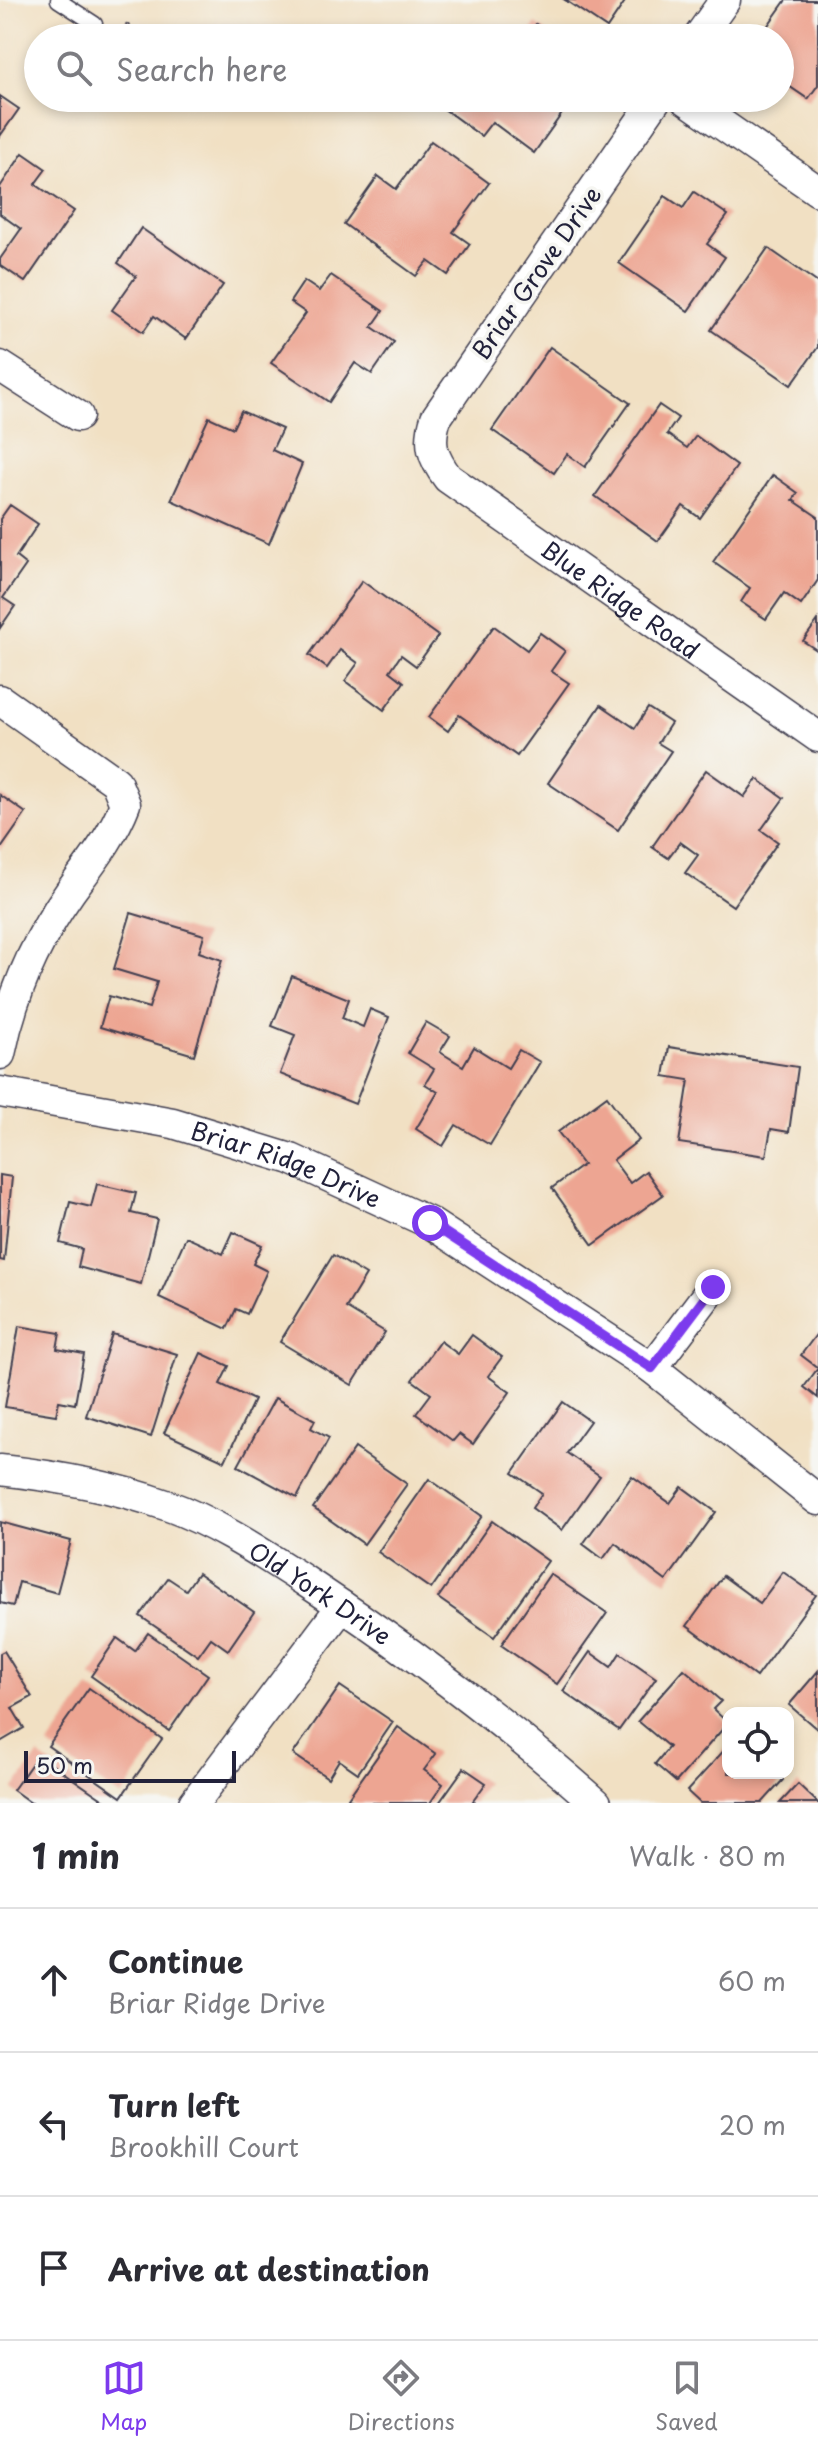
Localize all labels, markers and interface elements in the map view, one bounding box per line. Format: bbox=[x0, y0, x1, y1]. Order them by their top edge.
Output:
search box bbox=[24, 24, 794, 112]
icon: search bbox=[52, 46, 96, 90]
text: Search here bbox=[116, 46, 288, 91]
street label: Briar Grove Drive bbox=[463, 178, 609, 366]
street label: Blue Ridge Road bbox=[534, 531, 707, 667]
street label: Briar Ridge Drive bbox=[187, 1112, 387, 1216]
route start bbox=[412, 1205, 448, 1241]
route end bbox=[695, 1269, 731, 1305]
street label: Old York Drive bbox=[242, 1532, 399, 1653]
map controls bbox=[722, 1707, 794, 1779]
button: locate bbox=[722, 1707, 794, 1779]
scale bar bbox=[24, 1747, 236, 1783]
text: 50 m bbox=[36, 1748, 93, 1781]
text: 1 min bbox=[32, 1829, 120, 1881]
text: Walk · 80 m bbox=[629, 1836, 786, 1875]
text: Continue bbox=[108, 1938, 243, 1983]
icon: ahead bbox=[32, 1958, 76, 2002]
text: 60 m bbox=[718, 1961, 786, 2000]
text: Briar Ridge Drive bbox=[108, 1983, 326, 2022]
text: Turn left bbox=[108, 2082, 240, 2127]
icon: left bbox=[32, 2102, 76, 2146]
text: 20 m bbox=[719, 2105, 786, 2144]
text: Brookhill Court bbox=[108, 2127, 299, 2166]
icon: arrive bbox=[32, 2246, 76, 2290]
text: Arrive at destination bbox=[108, 2246, 430, 2291]
tab: Map bbox=[100, 2356, 147, 2437]
tab: Directions bbox=[348, 2356, 455, 2437]
tab: Saved bbox=[655, 2356, 718, 2437]

